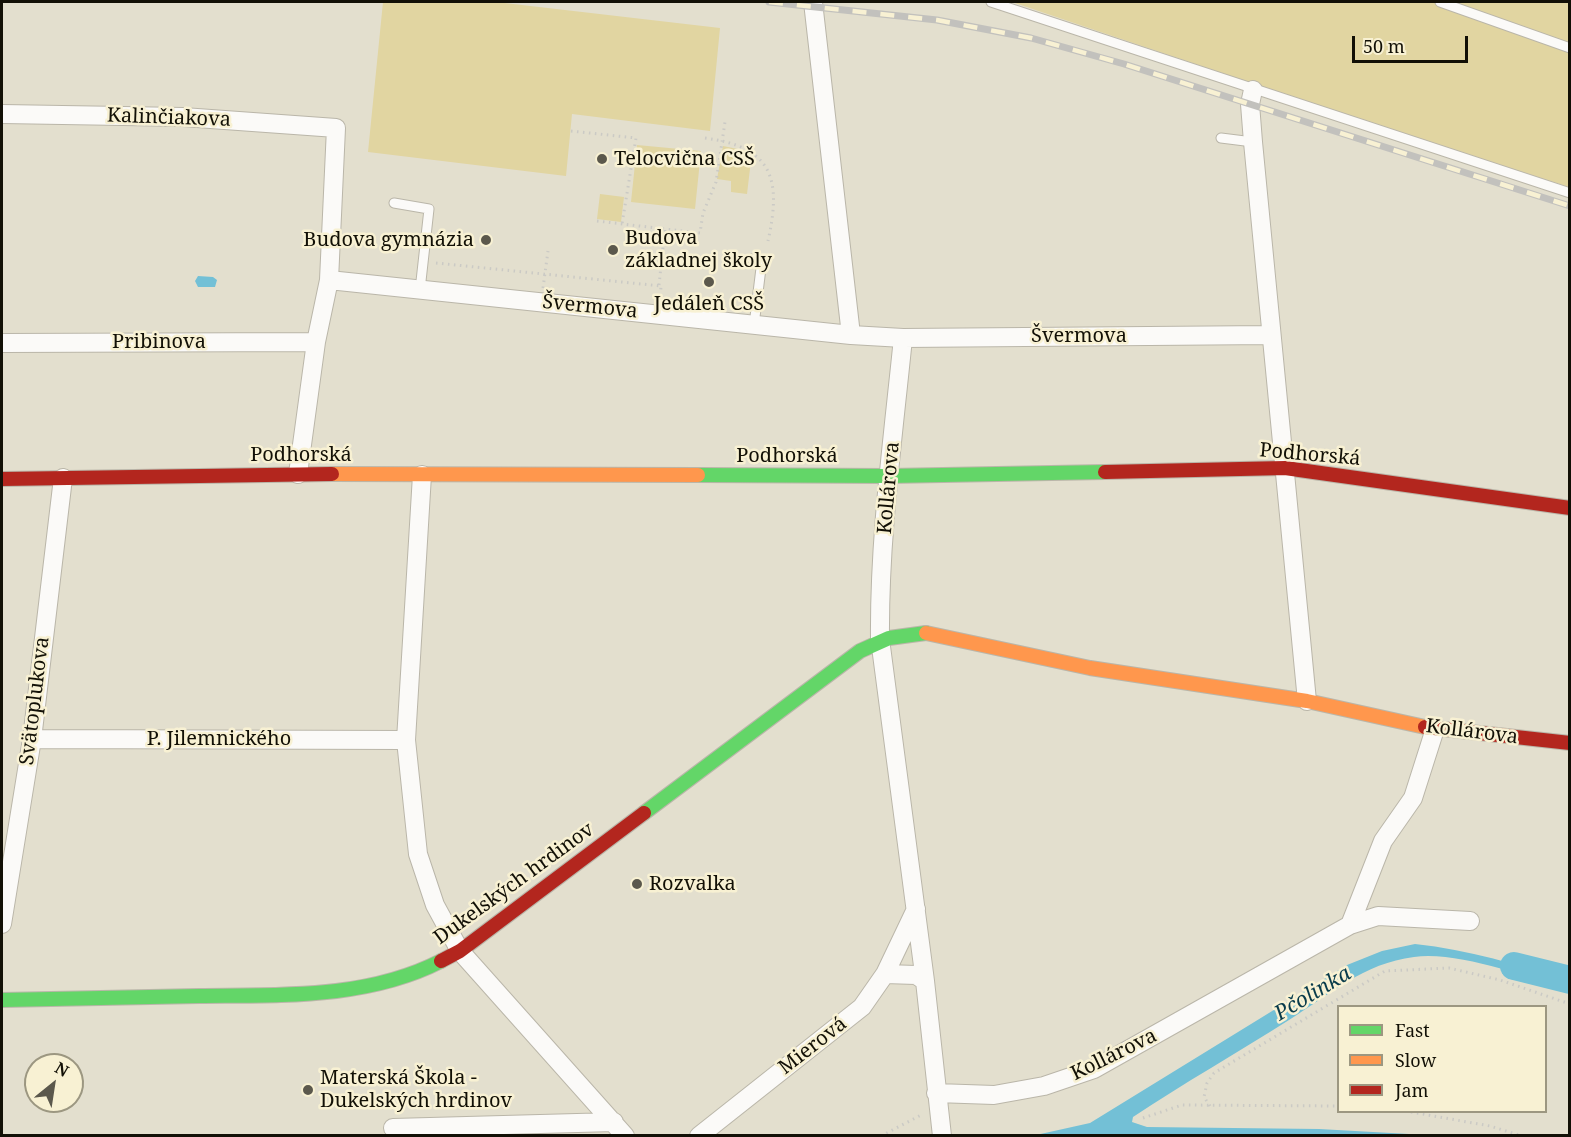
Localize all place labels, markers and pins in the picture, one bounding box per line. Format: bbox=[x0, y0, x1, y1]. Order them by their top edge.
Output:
place label: Telocvična CSŠ bbox=[614, 147, 755, 171]
marker: Telocvična CSŠ bbox=[595, 152, 609, 166]
place label: Budova základnej školy bbox=[625, 226, 772, 273]
place label: Budova gymnázia bbox=[303, 228, 474, 252]
marker: Budova gymnázia bbox=[479, 233, 493, 247]
marker: Budova základnej školy bbox=[606, 243, 620, 257]
marker: Jedáleň CSŠ bbox=[702, 275, 716, 289]
place label: Jedáleň CSŠ bbox=[654, 292, 764, 316]
place label: Rozvalka bbox=[649, 872, 736, 896]
marker: Rozvalka bbox=[630, 877, 644, 891]
place label: Materská Škola - Dukelských hrdinov bbox=[320, 1066, 512, 1113]
marker: Materská Škola - Dukelských hrdinov bbox=[301, 1083, 315, 1097]

